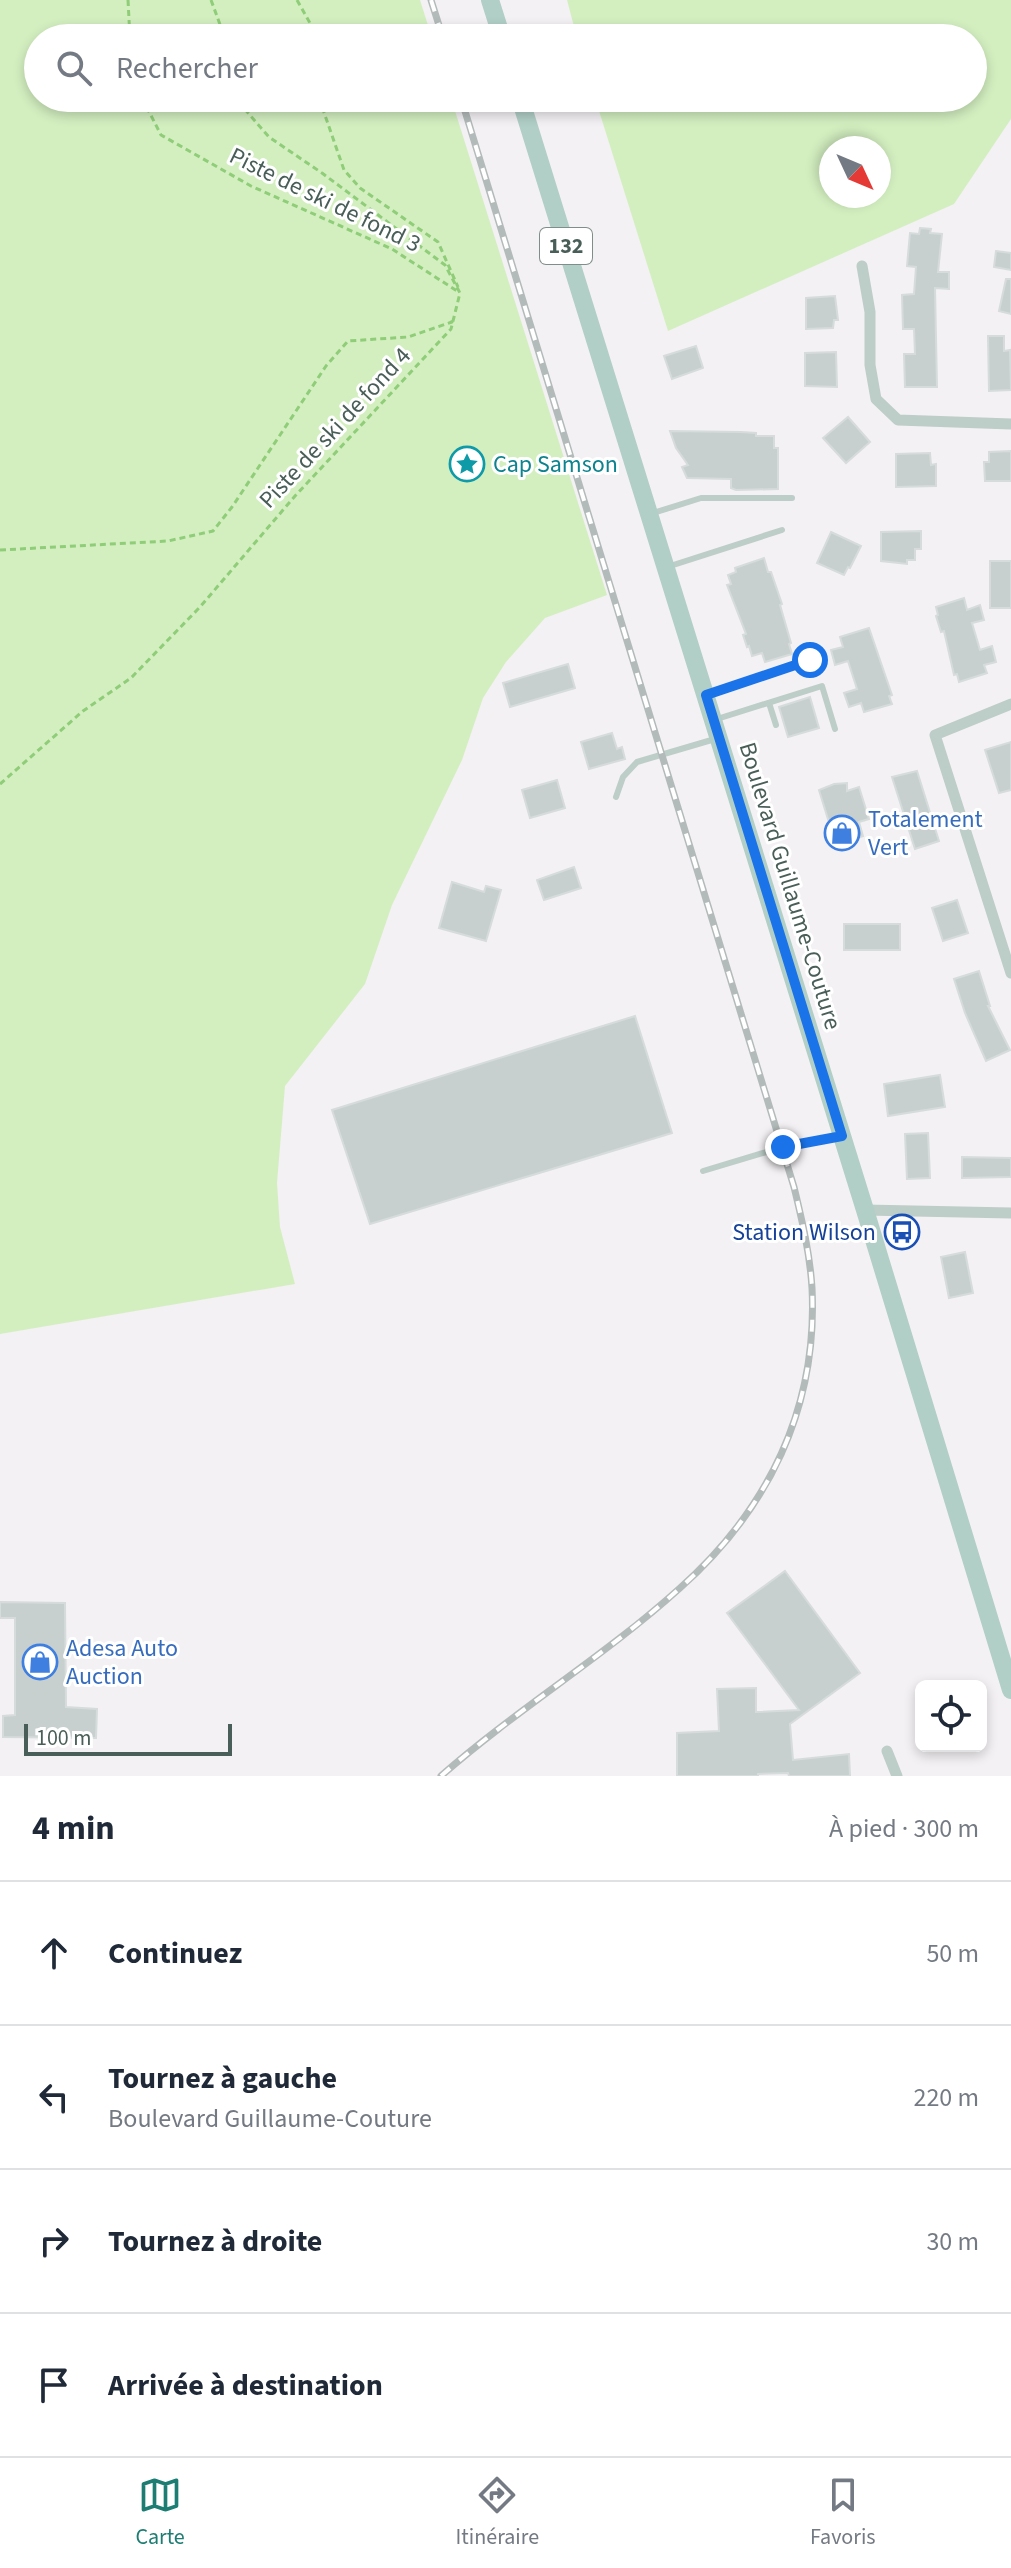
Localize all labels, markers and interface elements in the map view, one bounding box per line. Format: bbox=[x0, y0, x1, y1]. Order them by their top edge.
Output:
search box bbox=[24, 24, 987, 112]
icon: search bbox=[52, 46, 96, 90]
text: Rechercher bbox=[116, 47, 258, 90]
north arrow bbox=[819, 136, 891, 208]
street label: Piste de ski de fond 3 bbox=[223, 138, 427, 262]
road number: 132 bbox=[540, 228, 592, 264]
street label: Piste de ski de fond 4 bbox=[251, 340, 419, 516]
place icon: Cap Samson bbox=[448, 445, 486, 483]
place label: Cap Samson bbox=[493, 447, 618, 482]
route start bbox=[792, 642, 828, 678]
street label: Boulevard Guillaume-Couture bbox=[730, 738, 850, 1034]
place label: Totalement Vert bbox=[868, 802, 983, 865]
shop icon: Totalement Vert bbox=[823, 814, 861, 852]
route end bbox=[765, 1129, 801, 1165]
bus stop icon: Station Wilson bbox=[883, 1213, 921, 1251]
place label: Station Wilson bbox=[732, 1215, 876, 1250]
place label: Adesa Auto Auction bbox=[66, 1631, 178, 1694]
shop icon: Adesa Auto Auction bbox=[21, 1643, 59, 1681]
map controls bbox=[915, 1680, 987, 1752]
button: locate bbox=[915, 1680, 987, 1752]
scale bar bbox=[24, 1720, 232, 1756]
text: 100 m bbox=[36, 1722, 91, 1754]
text: 4 min bbox=[32, 1804, 115, 1853]
text: À pied · 300 m bbox=[829, 1810, 979, 1847]
icon: ahead bbox=[32, 1931, 76, 1975]
text: Continuez bbox=[108, 1932, 242, 1975]
text: 50 m bbox=[926, 1935, 979, 1972]
text: Tournez à gauche bbox=[108, 2057, 337, 2100]
icon: left bbox=[32, 2075, 76, 2119]
text: 220 m bbox=[913, 2079, 979, 2116]
text: Boulevard Guillaume-Couture bbox=[108, 2100, 432, 2137]
icon: right bbox=[32, 2219, 76, 2263]
text: Tournez à droite bbox=[108, 2220, 322, 2263]
text: 30 m bbox=[926, 2223, 979, 2260]
icon: arrive bbox=[32, 2363, 76, 2407]
text: Arrivée à destination bbox=[108, 2364, 383, 2407]
tab: Carte bbox=[135, 2473, 185, 2553]
tab: Itinéraire bbox=[456, 2473, 539, 2553]
tab: Favoris bbox=[810, 2473, 876, 2553]

